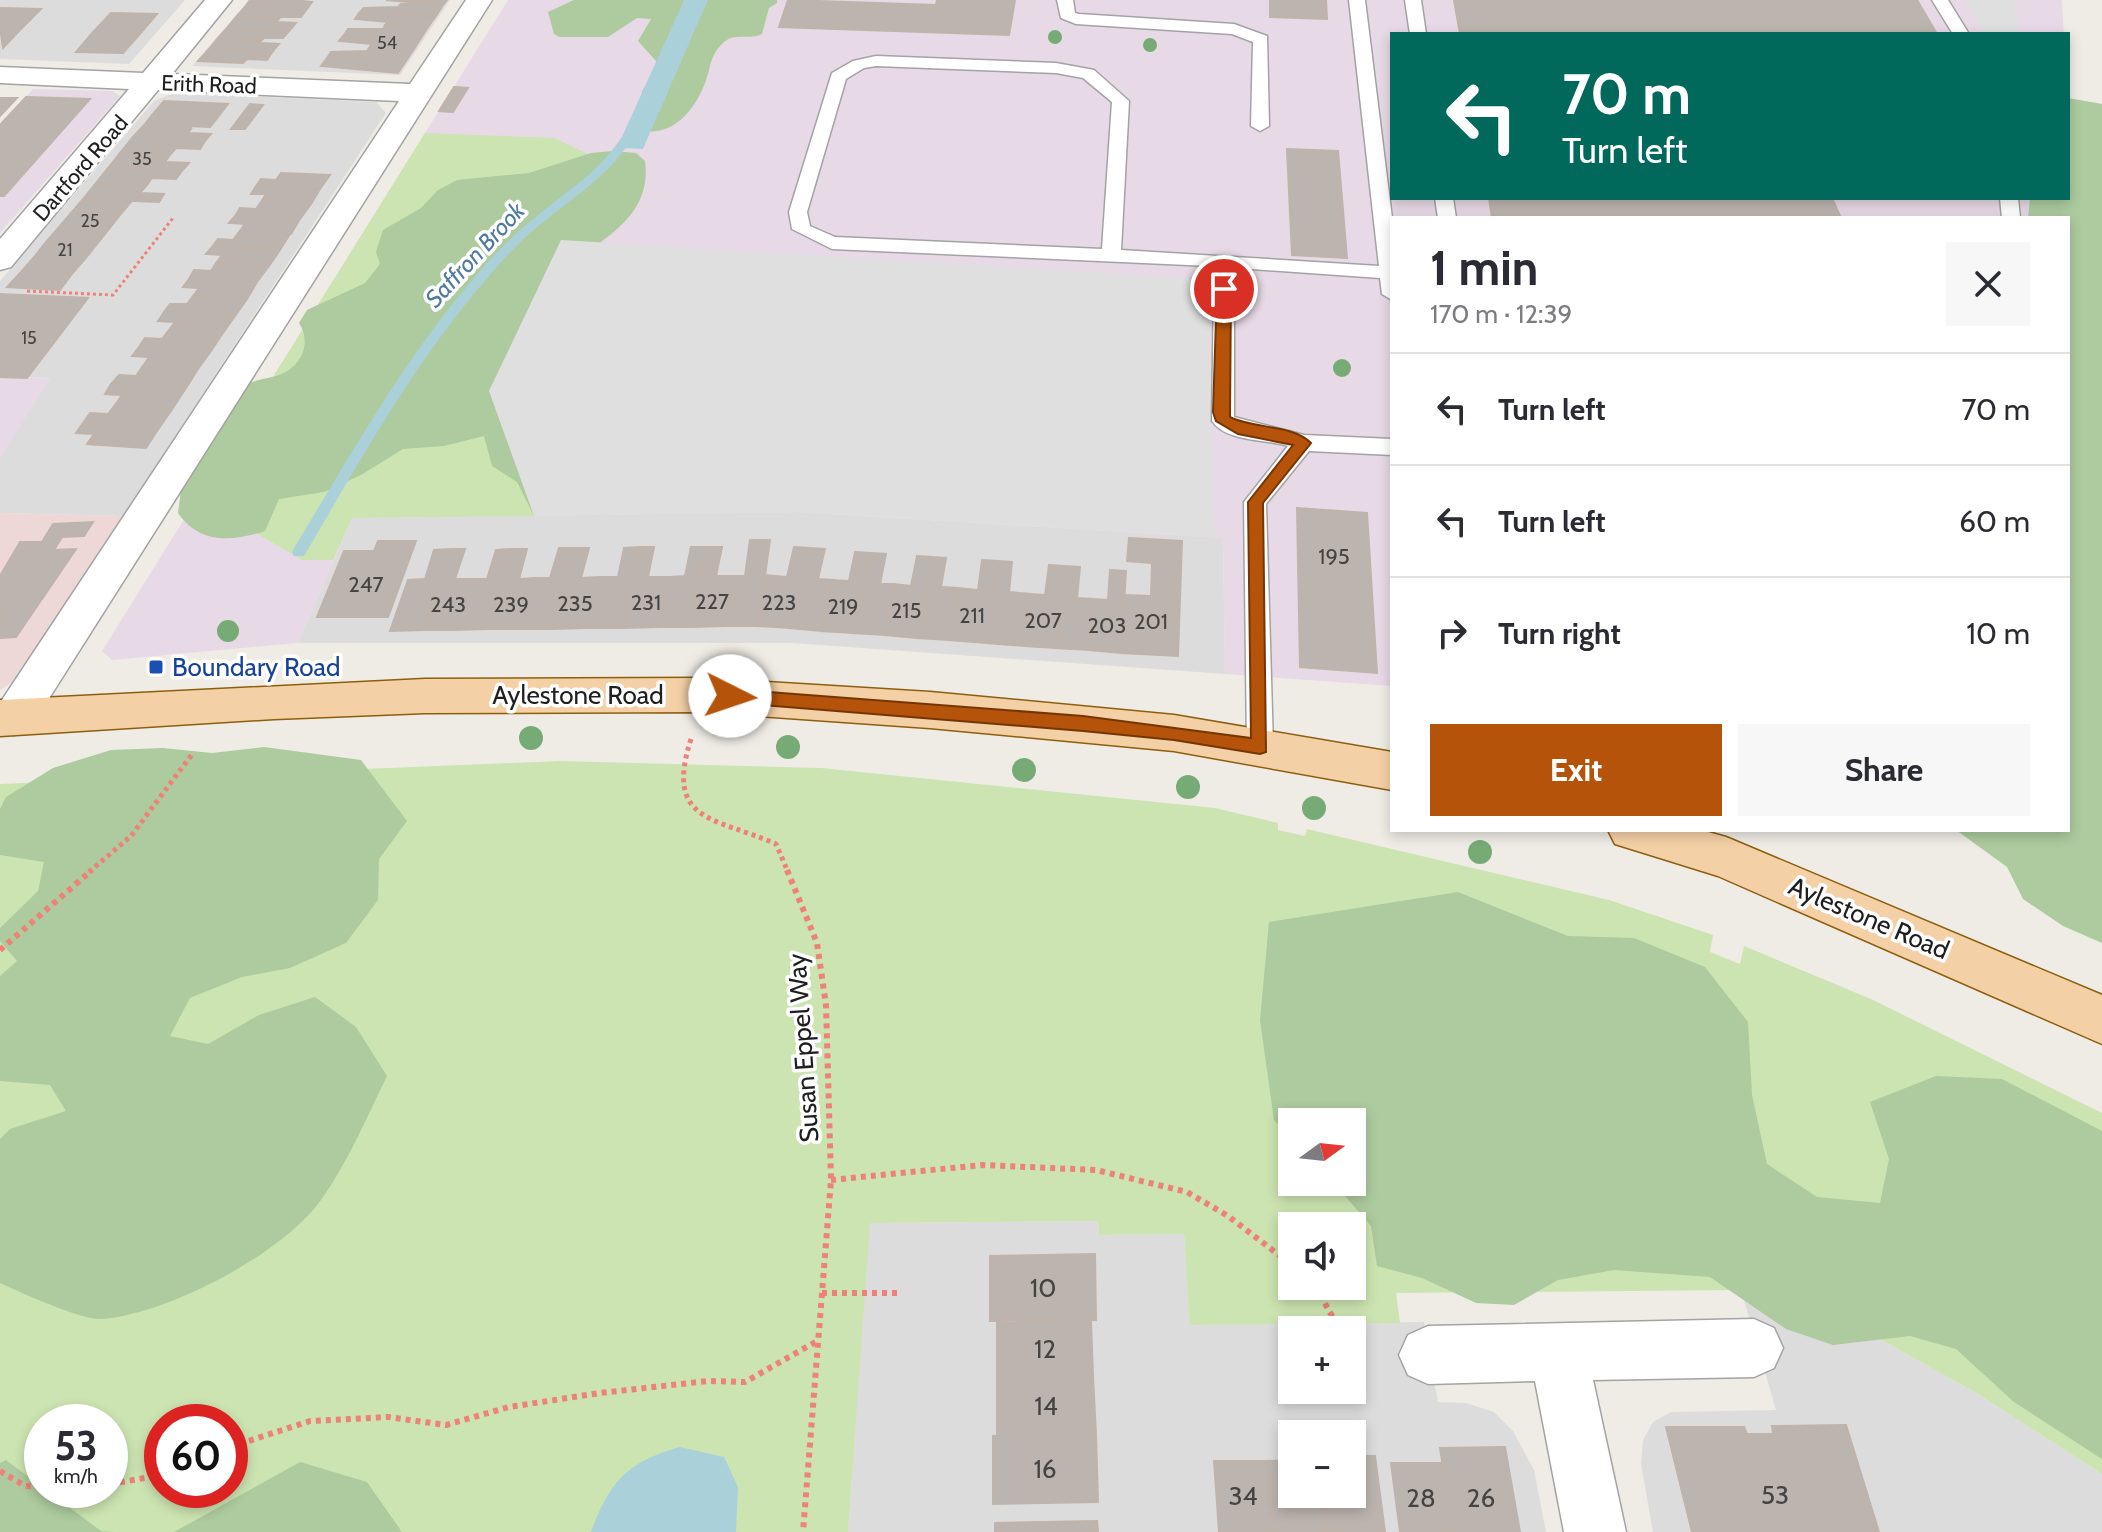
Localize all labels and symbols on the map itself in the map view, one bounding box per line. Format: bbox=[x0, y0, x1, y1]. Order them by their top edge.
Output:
house number: 54 bbox=[377, 32, 397, 54]
street label: Erith Road bbox=[161, 69, 257, 100]
street label: Dartford Road bbox=[27, 110, 134, 227]
house number: 35 bbox=[132, 148, 152, 170]
water label: Saffron Brook bbox=[419, 196, 531, 313]
house number: 25 bbox=[80, 210, 100, 232]
house number: 21 bbox=[57, 239, 73, 261]
pin bbox=[1190, 255, 1258, 323]
house number: 15 bbox=[21, 327, 37, 349]
house number: 195 bbox=[1318, 543, 1350, 570]
house number: 247 bbox=[348, 571, 384, 598]
house number: 227 bbox=[695, 588, 729, 615]
house number: 231 bbox=[631, 589, 661, 616]
house number: 223 bbox=[762, 589, 796, 616]
house number: 235 bbox=[557, 590, 593, 617]
house number: 243 bbox=[430, 591, 466, 618]
house number: 239 bbox=[493, 591, 529, 618]
house number: 219 bbox=[827, 593, 859, 620]
house number: 215 bbox=[891, 597, 921, 624]
house number: 211 bbox=[959, 602, 985, 629]
house number: 207 bbox=[1024, 607, 1062, 634]
house number: 201 bbox=[1134, 608, 1168, 635]
house number: 203 bbox=[1088, 612, 1126, 639]
place label: Boundary Road bbox=[172, 651, 340, 683]
position arrow bbox=[688, 654, 772, 738]
marker: Boundary Road bbox=[147, 658, 165, 676]
street label: Aylestone Road bbox=[492, 679, 664, 711]
street label: Aylestone Road bbox=[1784, 870, 1954, 966]
street label: Susan Eppel Way bbox=[780, 952, 826, 1144]
north arrow bbox=[1278, 1108, 1366, 1196]
house number: 10 bbox=[1030, 1272, 1056, 1304]
house number: 12 bbox=[1034, 1333, 1056, 1365]
house number: 14 bbox=[1034, 1390, 1058, 1422]
speed limit sign: 60 bbox=[144, 1404, 248, 1508]
house number: 16 bbox=[1033, 1453, 1057, 1485]
house number: 53 bbox=[1761, 1479, 1789, 1511]
house number: 34 bbox=[1228, 1480, 1258, 1512]
house number: 28 bbox=[1406, 1482, 1436, 1514]
house number: 26 bbox=[1467, 1482, 1495, 1514]

